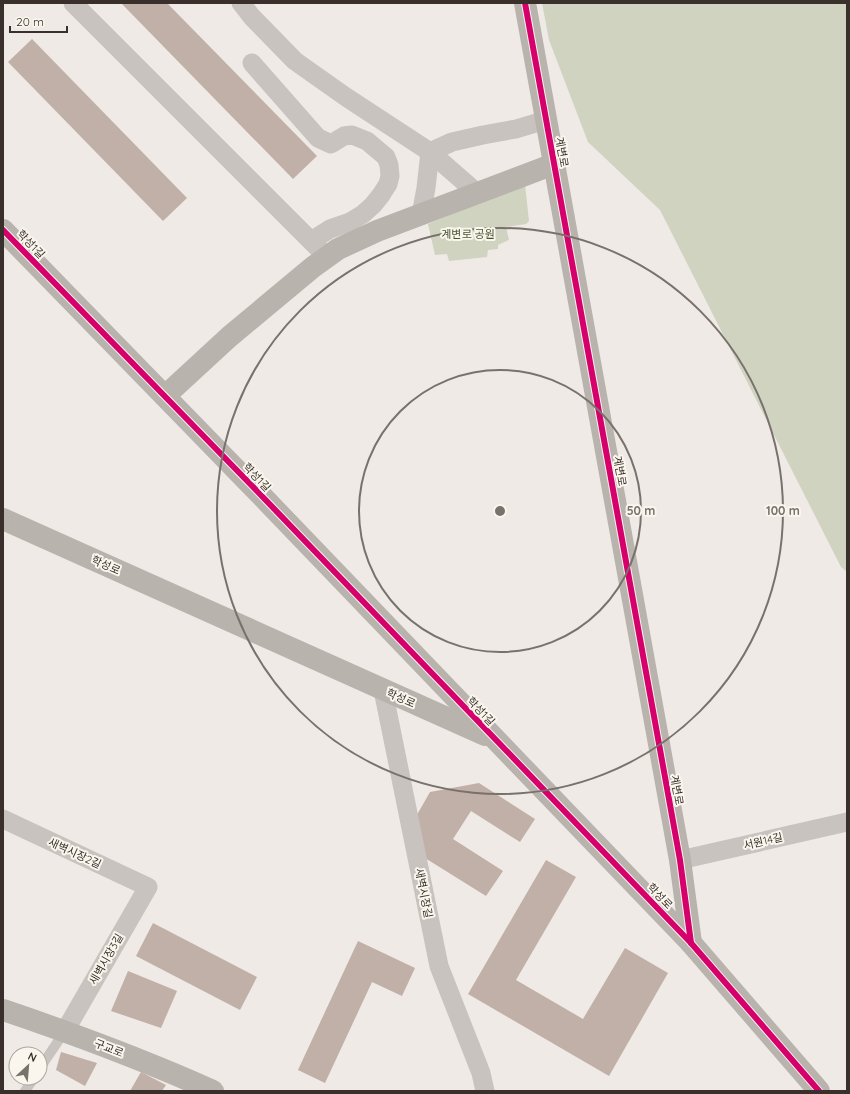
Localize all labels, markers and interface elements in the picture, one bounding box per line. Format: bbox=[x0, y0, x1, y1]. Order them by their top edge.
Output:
scale bar bbox=[10, 8, 67, 34]
text: 20 m bbox=[16, 14, 44, 29]
street label: 계변로 bbox=[552, 136, 572, 168]
street label: 학성1길 bbox=[14, 227, 48, 261]
park label: 계변로 공원 bbox=[441, 227, 495, 241]
street label: 계변로 bbox=[610, 455, 630, 487]
street label: 학성1길 bbox=[240, 460, 274, 494]
text: 50 m bbox=[627, 503, 655, 518]
text: 100 m bbox=[766, 503, 800, 518]
centre of rings bbox=[493, 504, 507, 518]
street label: 학성로 bbox=[89, 552, 123, 578]
street label: 학성로 bbox=[384, 685, 418, 711]
street label: 학성1길 bbox=[464, 694, 498, 728]
street label: 계변로 bbox=[667, 774, 687, 806]
street label: 서원14길 bbox=[742, 830, 784, 852]
street label: 새벽시장2길 bbox=[46, 835, 104, 871]
street label: 새벽시장길 bbox=[412, 867, 436, 919]
street label: 학성로 bbox=[644, 880, 676, 912]
street label: 새벽시장3길 bbox=[86, 931, 126, 987]
street label: 구교로 bbox=[92, 1036, 126, 1060]
north arrow bbox=[8, 1046, 48, 1086]
text: N bbox=[26, 1049, 39, 1065]

